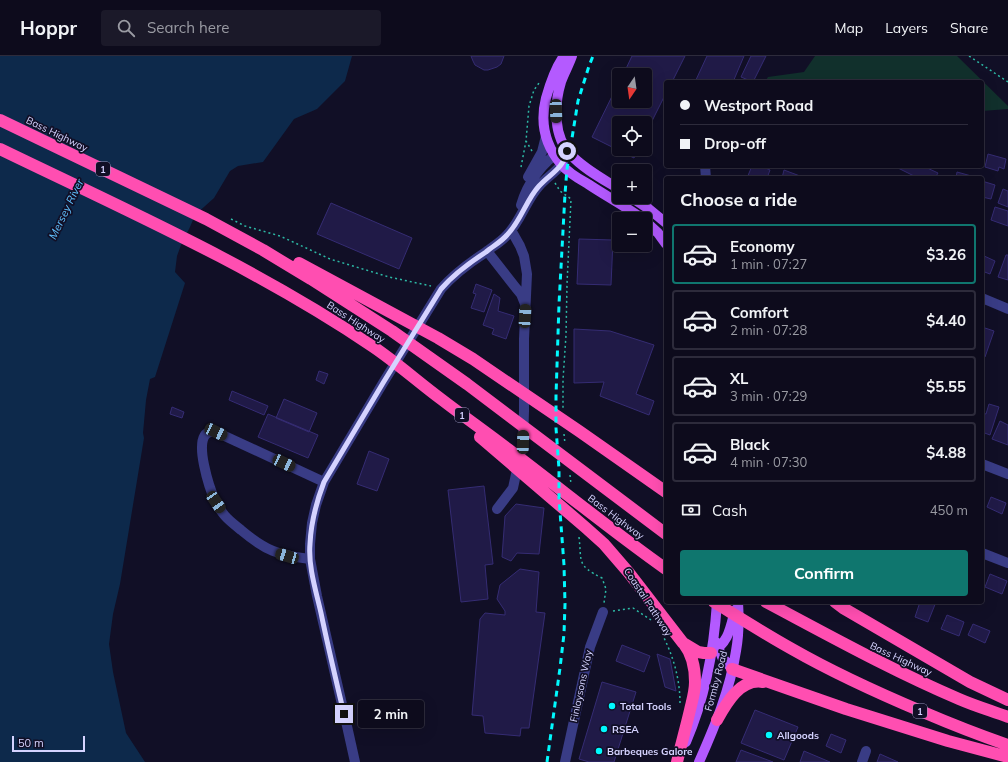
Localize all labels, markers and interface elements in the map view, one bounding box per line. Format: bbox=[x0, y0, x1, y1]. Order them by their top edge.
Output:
search box bbox=[101, 10, 381, 46]
text: Hoppr bbox=[20, 16, 77, 40]
icon: search bbox=[115, 17, 137, 39]
text: Search here bbox=[147, 18, 229, 37]
text: Map bbox=[834, 19, 863, 37]
text: Layers bbox=[885, 19, 928, 37]
text: Share bbox=[950, 19, 988, 37]
north arrow bbox=[612, 68, 652, 108]
map controls bbox=[612, 68, 652, 252]
text: Westport Road bbox=[704, 96, 813, 115]
car bbox=[550, 99, 562, 123]
street label: Bass Highway bbox=[24, 113, 91, 155]
button: locate bbox=[612, 116, 652, 156]
text: Drop-off bbox=[704, 134, 766, 153]
route start bbox=[558, 142, 576, 160]
road number: 1 bbox=[96, 162, 110, 176]
button: + bbox=[612, 164, 652, 204]
water label: Mersey River bbox=[45, 176, 87, 241]
text: Choose a ride bbox=[680, 188, 797, 211]
button: − bbox=[612, 212, 652, 252]
icon: car bbox=[682, 236, 718, 272]
text: Economy bbox=[730, 237, 795, 256]
text: $3.26 bbox=[926, 245, 966, 264]
text: 1 min · 07:27 bbox=[730, 256, 807, 272]
street label: Bass Highway bbox=[324, 298, 388, 346]
icon: car bbox=[682, 302, 718, 338]
text: Comfort bbox=[730, 303, 788, 322]
car bbox=[518, 304, 532, 328]
text: $4.40 bbox=[926, 311, 966, 330]
text: 2 min · 07:28 bbox=[730, 322, 807, 338]
icon: car bbox=[682, 368, 718, 404]
text: XL bbox=[730, 369, 748, 388]
text: $5.55 bbox=[926, 377, 966, 396]
text: 3 min · 07:29 bbox=[730, 388, 807, 404]
road number: 1 bbox=[455, 408, 469, 422]
car bbox=[203, 421, 229, 443]
car bbox=[517, 430, 529, 454]
icon: car bbox=[682, 434, 718, 470]
text: Black bbox=[730, 435, 769, 454]
text: $4.88 bbox=[926, 443, 966, 462]
car bbox=[271, 452, 297, 474]
text: 4 min · 07:30 bbox=[730, 454, 807, 470]
car bbox=[204, 489, 228, 515]
street label: Bass Highway bbox=[585, 492, 647, 543]
icon: cash bbox=[680, 499, 702, 521]
text: Cash bbox=[712, 501, 747, 520]
text: 450 m bbox=[930, 502, 968, 518]
car bbox=[274, 547, 300, 565]
button: Confirm bbox=[680, 550, 968, 596]
street label: Coastal Pathway bbox=[621, 565, 675, 639]
street label: Bass Highway bbox=[868, 639, 935, 679]
street label: Finlaysons Way bbox=[567, 648, 595, 723]
street label: Formby Road bbox=[702, 649, 730, 713]
callout: 2 min bbox=[358, 700, 424, 728]
place label: Total Tools bbox=[620, 700, 672, 713]
marker: Total Tools bbox=[607, 701, 617, 711]
road number: 1 bbox=[913, 704, 927, 718]
route end bbox=[335, 705, 353, 723]
text: 2 min bbox=[374, 706, 408, 722]
place label: RSEA bbox=[612, 723, 639, 736]
marker: RSEA bbox=[599, 724, 609, 734]
place label: Allgoods bbox=[777, 729, 819, 742]
marker: Allgoods bbox=[764, 730, 774, 740]
scale bar bbox=[12, 734, 85, 753]
text: 50 m bbox=[18, 736, 44, 750]
place label: Barbeques Galore bbox=[607, 745, 693, 758]
marker: Barbeques Galore bbox=[594, 746, 604, 756]

